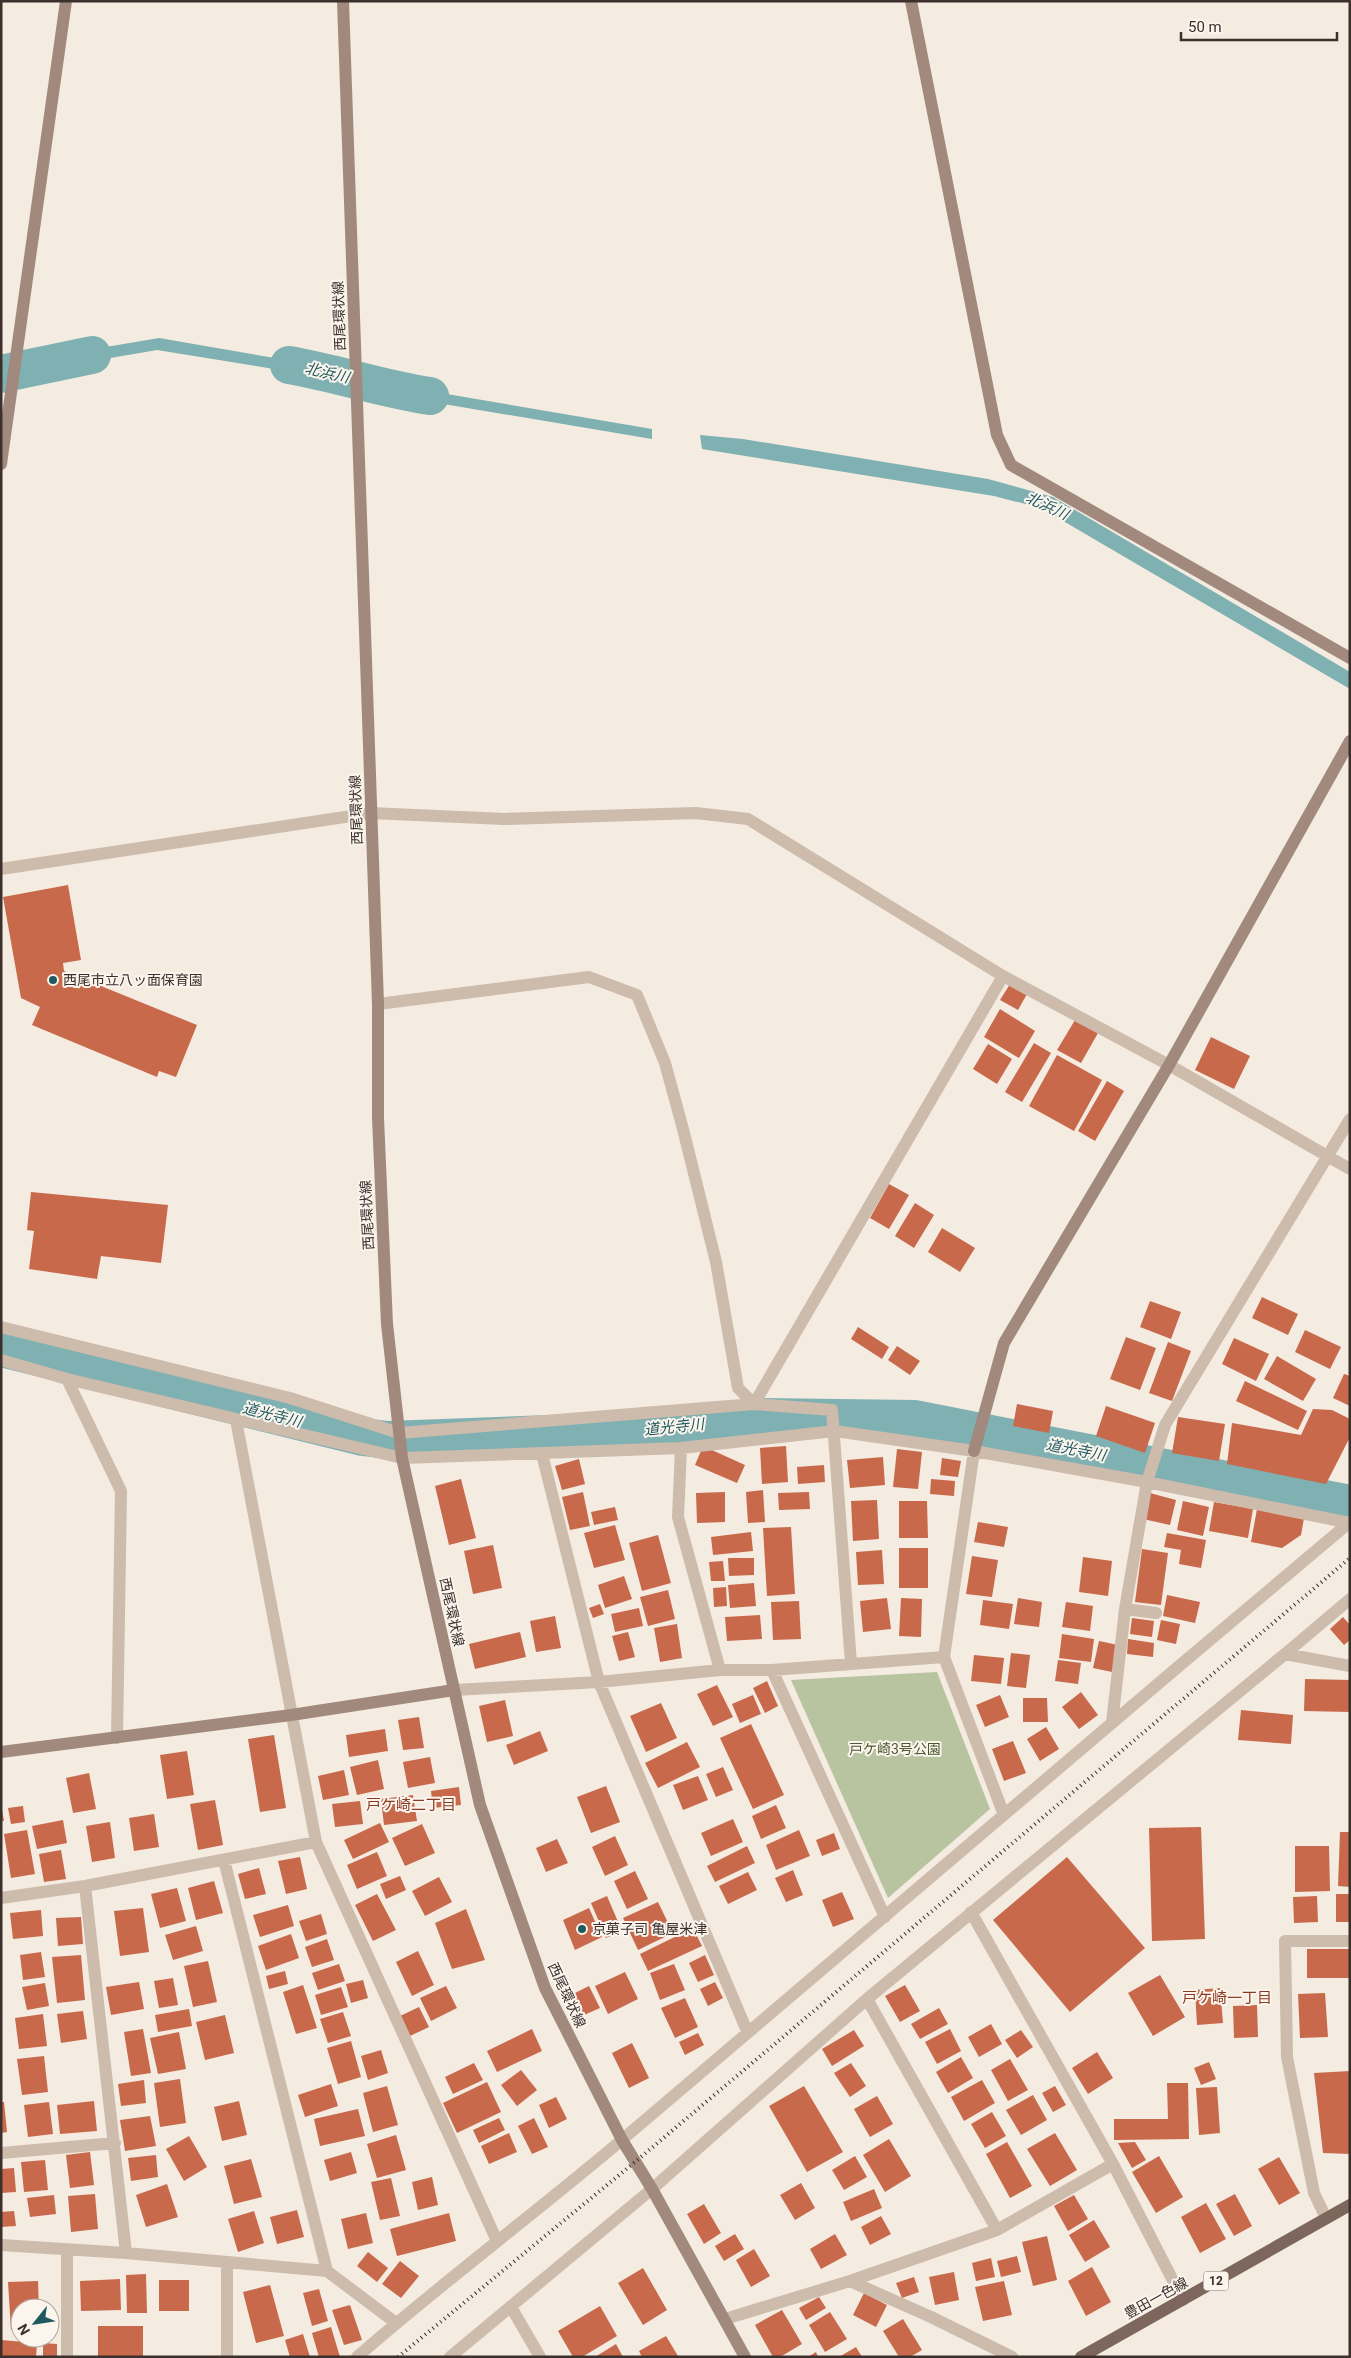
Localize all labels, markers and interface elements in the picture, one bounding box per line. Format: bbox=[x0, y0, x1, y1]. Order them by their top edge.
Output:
scale bar bbox=[1181, 10, 1337, 42]
text: 50 m bbox=[1188, 18, 1222, 36]
street label: 西尾環状線 bbox=[330, 281, 348, 351]
water label: 北浜川 bbox=[303, 359, 353, 387]
water label: 北浜川 bbox=[1023, 488, 1073, 525]
street label: 西尾環状線 bbox=[347, 775, 365, 845]
place label: 西尾市立八ッ面保育園 bbox=[63, 972, 203, 988]
marker: 西尾市立八ッ面保育園 bbox=[47, 974, 59, 986]
street label: 西尾環状線 bbox=[357, 1180, 377, 1250]
water label: 道光寺川 bbox=[241, 1399, 305, 1431]
water label: 道光寺川 bbox=[643, 1415, 707, 1439]
water label: 道光寺川 bbox=[1045, 1435, 1109, 1465]
street label: 西尾環状線 bbox=[437, 1576, 467, 1648]
park label: 戸ケ崎3号公園 bbox=[849, 1741, 941, 1757]
district label: 戸ケ崎二丁目 bbox=[366, 1796, 456, 1814]
place label: 京菓子司 亀屋米津 bbox=[592, 1921, 707, 1937]
marker: 京菓子司 亀屋米津 bbox=[576, 1923, 588, 1935]
street label: 西尾環状線 bbox=[545, 1960, 589, 2030]
district label: 戸ケ崎一丁目 bbox=[1182, 1989, 1272, 2007]
road number: 12 bbox=[1204, 2272, 1228, 2290]
street label: 豊田一色線 bbox=[1122, 2274, 1190, 2322]
north arrow bbox=[10, 2298, 60, 2348]
text: N bbox=[14, 2321, 33, 2338]

